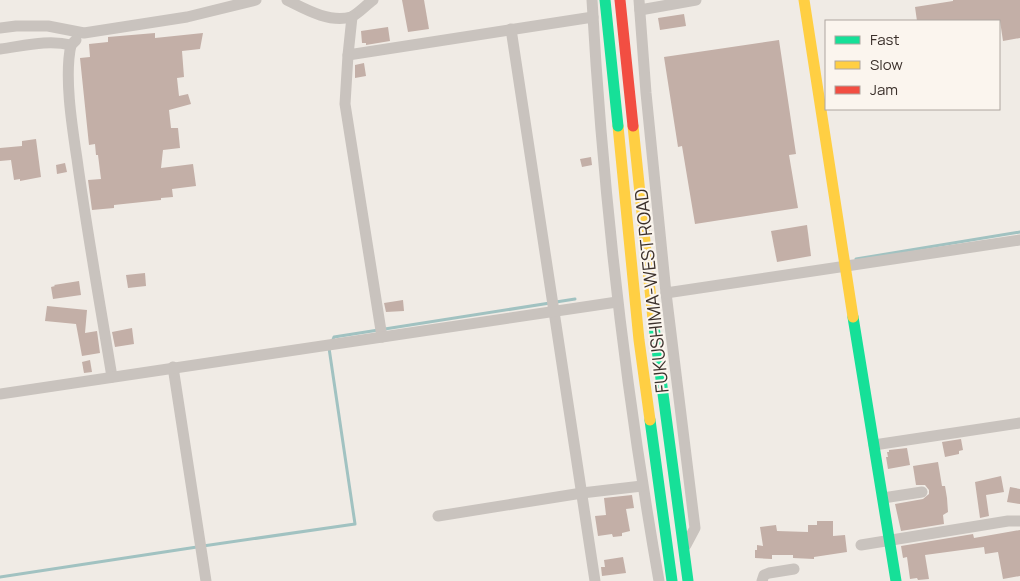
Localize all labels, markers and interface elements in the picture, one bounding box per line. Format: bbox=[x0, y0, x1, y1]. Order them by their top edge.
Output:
legend bbox=[825, 20, 1000, 110]
text: Fast bbox=[870, 29, 899, 50]
text: Slow bbox=[870, 54, 903, 75]
text: Jam bbox=[870, 79, 898, 100]
street label: FUKUSHIMA-WEST ROAD bbox=[628, 188, 674, 394]

